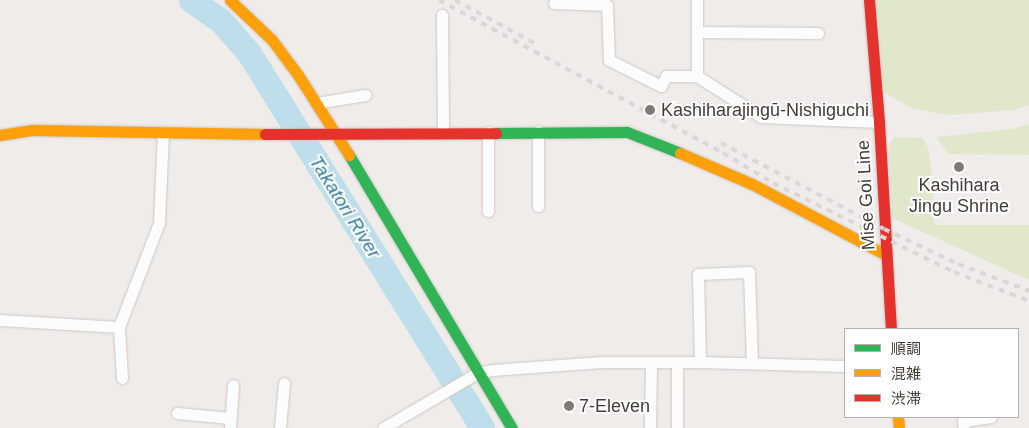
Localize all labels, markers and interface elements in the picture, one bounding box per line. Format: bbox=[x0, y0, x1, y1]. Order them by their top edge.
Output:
place label: Kashiharajingū-Nishiguchi bbox=[661, 99, 869, 121]
marker: Kashiharajingū-Nishiguchi bbox=[643, 103, 657, 117]
street label: Mise Goi Line bbox=[852, 139, 880, 251]
water label: Takatori River bbox=[304, 152, 386, 262]
marker: Kashihara Jingu Shrine bbox=[953, 161, 965, 173]
place label: Kashihara Jingu Shrine bbox=[909, 175, 1009, 218]
legend bbox=[844, 328, 1019, 418]
text: 順調 bbox=[891, 340, 921, 357]
text: 混雑 bbox=[891, 365, 921, 382]
text: 渋滞 bbox=[891, 390, 921, 407]
place label: 7-Eleven bbox=[579, 395, 650, 417]
marker: 7-Eleven bbox=[563, 400, 575, 412]

